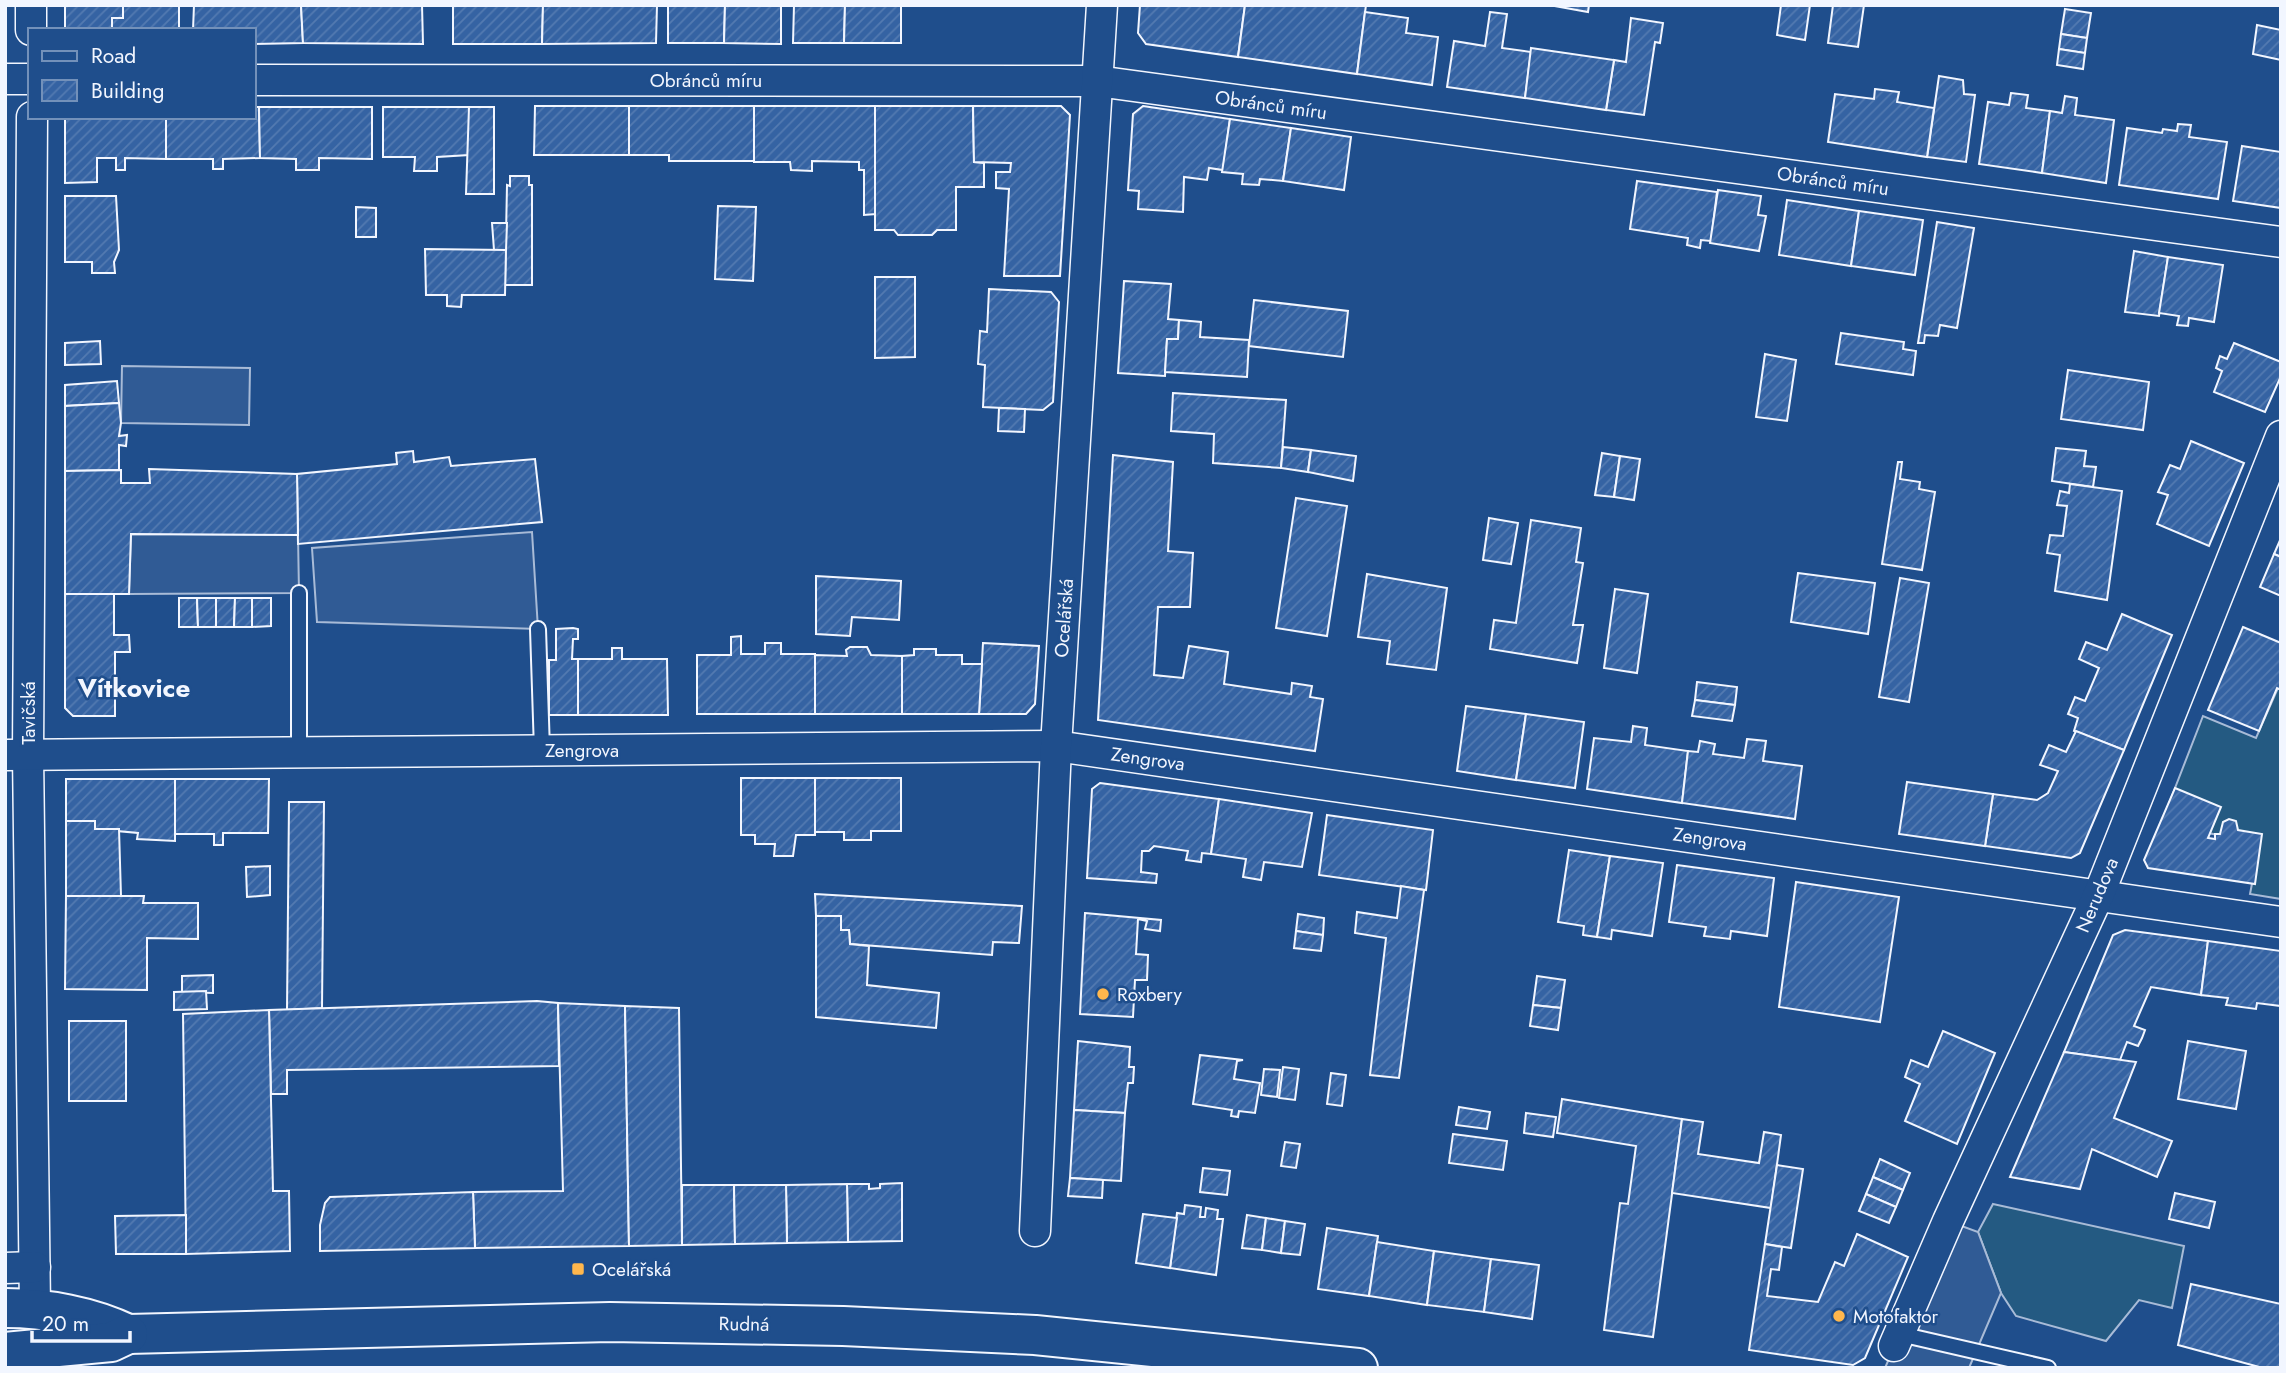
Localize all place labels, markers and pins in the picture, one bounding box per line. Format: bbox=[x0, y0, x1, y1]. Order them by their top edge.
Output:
place label: Roxbery bbox=[1117, 981, 1182, 1008]
marker: Roxbery bbox=[1095, 986, 1111, 1002]
place label: Ocelářská bbox=[592, 1256, 671, 1283]
marker: Ocelářská bbox=[570, 1261, 586, 1277]
place label: Motofaktor bbox=[1853, 1303, 1939, 1330]
marker: Motofaktor bbox=[1831, 1308, 1847, 1324]

